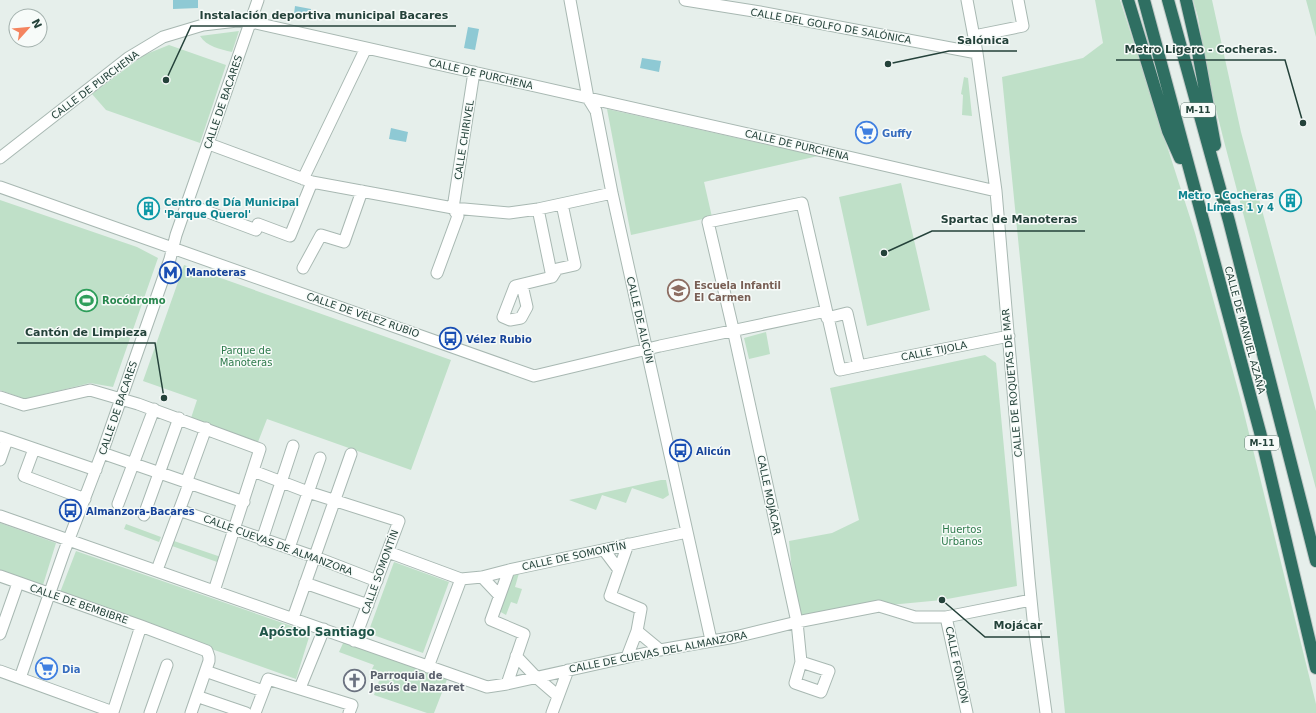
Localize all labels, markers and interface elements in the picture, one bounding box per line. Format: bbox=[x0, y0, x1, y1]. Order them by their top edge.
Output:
callout: Instalación deportiva municipal Bacares bbox=[191, 3, 456, 26]
street label: CALLE DEL GOLFO DE SALÓNICA bbox=[750, 5, 913, 46]
north arrow bbox=[8, 8, 48, 48]
text: Instalación deportiva municipal Bacares bbox=[200, 9, 449, 22]
text: N bbox=[29, 17, 44, 31]
callout: Salónica bbox=[949, 28, 1017, 51]
text: Salónica bbox=[957, 34, 1009, 47]
callout: Metro Ligero - Cocheras. bbox=[1116, 37, 1285, 60]
text: Metro Ligero - Cocheras. bbox=[1125, 43, 1277, 56]
street label: CALLE DE PURCHENA bbox=[49, 48, 141, 121]
street label: CALLE DE BACARES bbox=[202, 54, 244, 150]
street label: CALLE DE PURCHENA bbox=[428, 57, 534, 91]
street label: CALLE CHIRIVEL bbox=[452, 99, 476, 181]
road number: M-11 bbox=[1181, 103, 1215, 117]
supermarket icon: Guffy bbox=[853, 120, 879, 146]
street label: CALLE DE PURCHENA bbox=[744, 128, 850, 162]
place label: Guffy bbox=[882, 128, 912, 139]
building icon: Metro - Cocheras Líneas 1 y 4 bbox=[1277, 188, 1303, 214]
place label: Metro - Cocheras Líneas 1 y 4 bbox=[1178, 190, 1274, 213]
building icon: Centro de Día Municipal 'Parque Querol' bbox=[136, 195, 162, 221]
place label: Centro de Día Municipal 'Parque Querol' bbox=[164, 197, 299, 220]
callout: Spartac de Manoteras bbox=[932, 208, 1085, 231]
text: Spartac de Manoteras bbox=[941, 213, 1078, 226]
metro station icon: Manoteras bbox=[157, 259, 183, 285]
street label: CALLE DE MANUEL AZAÑA bbox=[1223, 265, 1268, 395]
place label: Manoteras bbox=[186, 267, 246, 278]
street label: CALLE DE ALICÚN bbox=[625, 275, 656, 365]
school or university icon: Escuela Infantil El Carmen bbox=[665, 278, 691, 304]
place label: Escuela Infantil El Carmen bbox=[694, 280, 781, 303]
sports icon: Rocódromo bbox=[74, 287, 100, 313]
street label: CALLE DE VÉLEZ RUBIO bbox=[305, 290, 421, 340]
place label: Rocódromo bbox=[102, 295, 166, 306]
street label: CALLE DE ROQUETAS DE MAR bbox=[1000, 308, 1024, 458]
callout: Cantón de Limpieza bbox=[17, 320, 155, 343]
text: Cantón de Limpieza bbox=[25, 326, 147, 339]
bus stop icon: Vélez Rubio bbox=[438, 326, 464, 352]
place label: Vélez Rubio bbox=[466, 334, 532, 345]
street label: CALLE TIJOLA bbox=[900, 339, 968, 363]
park label: Parque de Manoteras bbox=[220, 345, 272, 368]
street label: CALLE DE BACARES bbox=[97, 360, 139, 456]
road number: M-11 bbox=[1245, 436, 1279, 450]
bus stop icon: Alicún bbox=[667, 438, 693, 464]
place label: Alicún bbox=[696, 446, 731, 457]
street label: CALLE MOJÁCAR bbox=[755, 454, 784, 536]
bus stop icon: Almanzora-Bacares bbox=[57, 498, 83, 524]
place label: Almanzora-Bacares bbox=[86, 506, 195, 517]
street label: CALLE CUEVAS DE ALMANZORA bbox=[202, 513, 354, 577]
park label: Huertos Urbanos bbox=[941, 524, 983, 547]
street label: CALLE SOMONTÍN bbox=[359, 528, 400, 616]
street label: CALLE DE SOMONTÍN bbox=[521, 539, 627, 572]
street label: CALLE DE BEMBIBRE bbox=[28, 582, 130, 626]
callout: Mojácar bbox=[985, 614, 1050, 637]
text: Mojácar bbox=[993, 619, 1043, 632]
district label: Apóstol Santiago bbox=[259, 625, 375, 639]
street label: CALLE FONDÓN bbox=[943, 625, 972, 705]
street label: CALLE DE CUEVAS DEL ALMANZORA bbox=[568, 629, 748, 675]
supermarket icon: Dia bbox=[34, 656, 60, 682]
place label: Dia bbox=[62, 664, 80, 675]
church icon: Parroquia de Jesús de Nazaret bbox=[342, 668, 368, 694]
place label: Parroquia de Jesús de Nazaret bbox=[369, 670, 465, 693]

